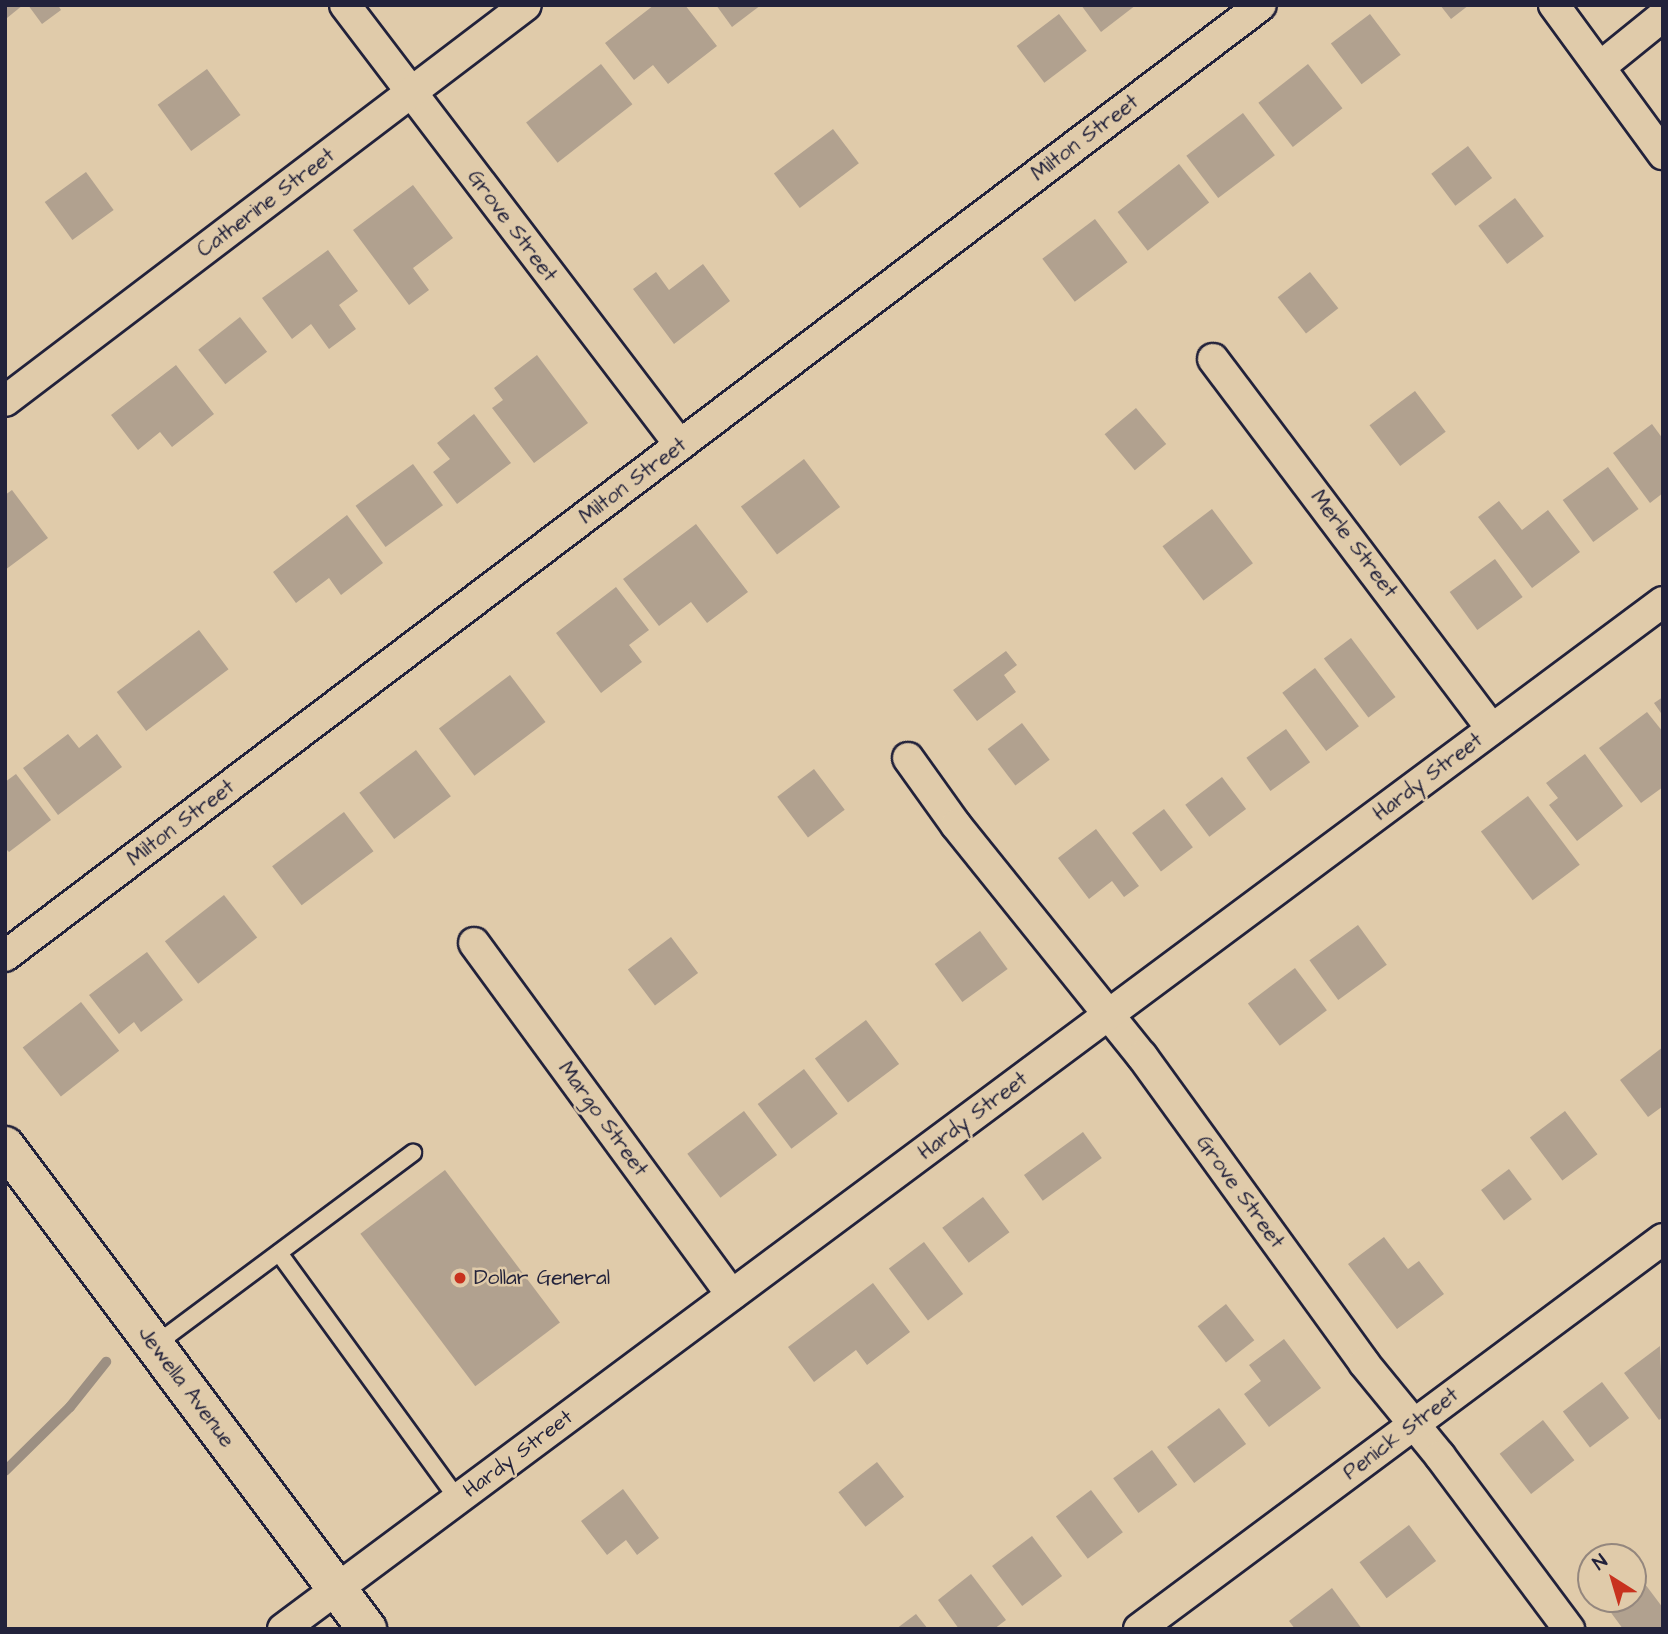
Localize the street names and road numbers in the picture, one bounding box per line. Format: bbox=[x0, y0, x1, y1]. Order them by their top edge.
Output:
street label: Milton Street bbox=[1026, 89, 1144, 187]
street label: Catherine Street bbox=[192, 143, 340, 263]
street label: Grove Street bbox=[462, 165, 562, 287]
street label: Milton Street bbox=[574, 432, 692, 530]
street label: Merle Street bbox=[1305, 485, 1403, 603]
street label: Hardy Street bbox=[1368, 728, 1488, 826]
street label: Milton Street bbox=[122, 774, 240, 872]
street label: Margo Street bbox=[553, 1057, 653, 1181]
street label: Hardy Street bbox=[913, 1067, 1033, 1165]
street label: Grove Street bbox=[1191, 1131, 1289, 1253]
street label: Jewella Avenue bbox=[132, 1322, 240, 1452]
street label: Penick Street bbox=[1338, 1382, 1464, 1486]
street label: Hardy Street bbox=[458, 1405, 578, 1503]

